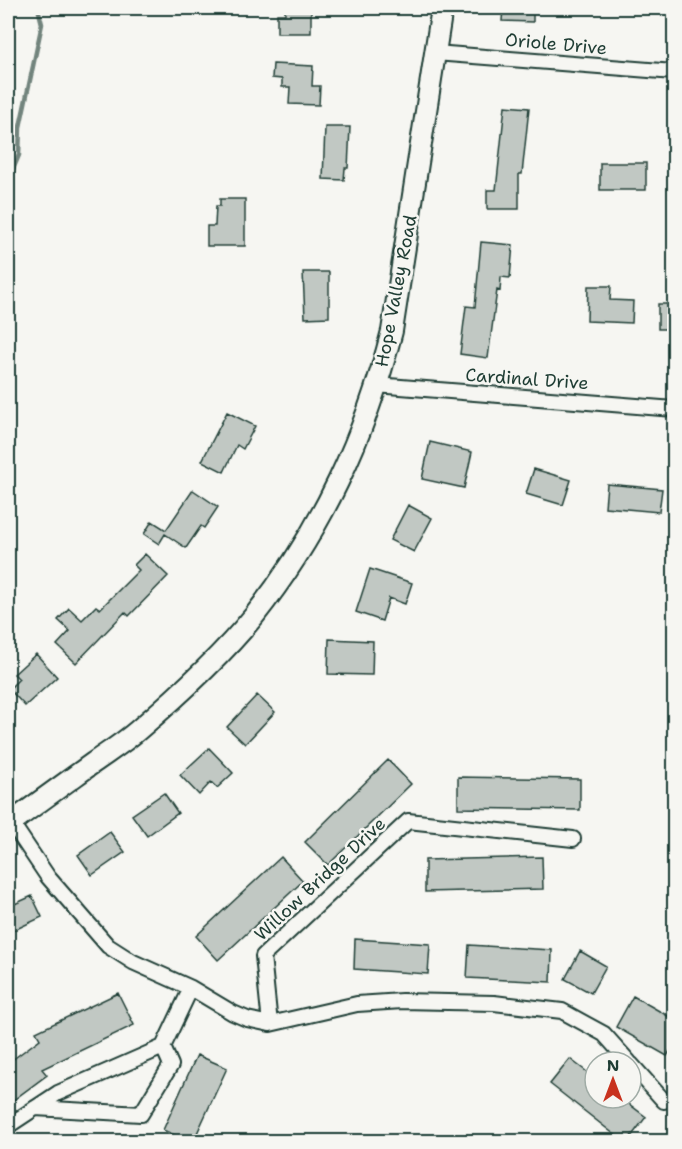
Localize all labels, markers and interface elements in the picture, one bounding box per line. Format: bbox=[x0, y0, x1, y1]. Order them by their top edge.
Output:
street label: Oriole Drive bbox=[504, 28, 608, 60]
street label: Hope Valley Road bbox=[369, 213, 423, 369]
street label: Cardinal Drive bbox=[465, 363, 589, 395]
street label: Willow Bridge Drive bbox=[249, 812, 391, 946]
north arrow bbox=[583, 1050, 643, 1110]
text: N bbox=[607, 1055, 619, 1076]

